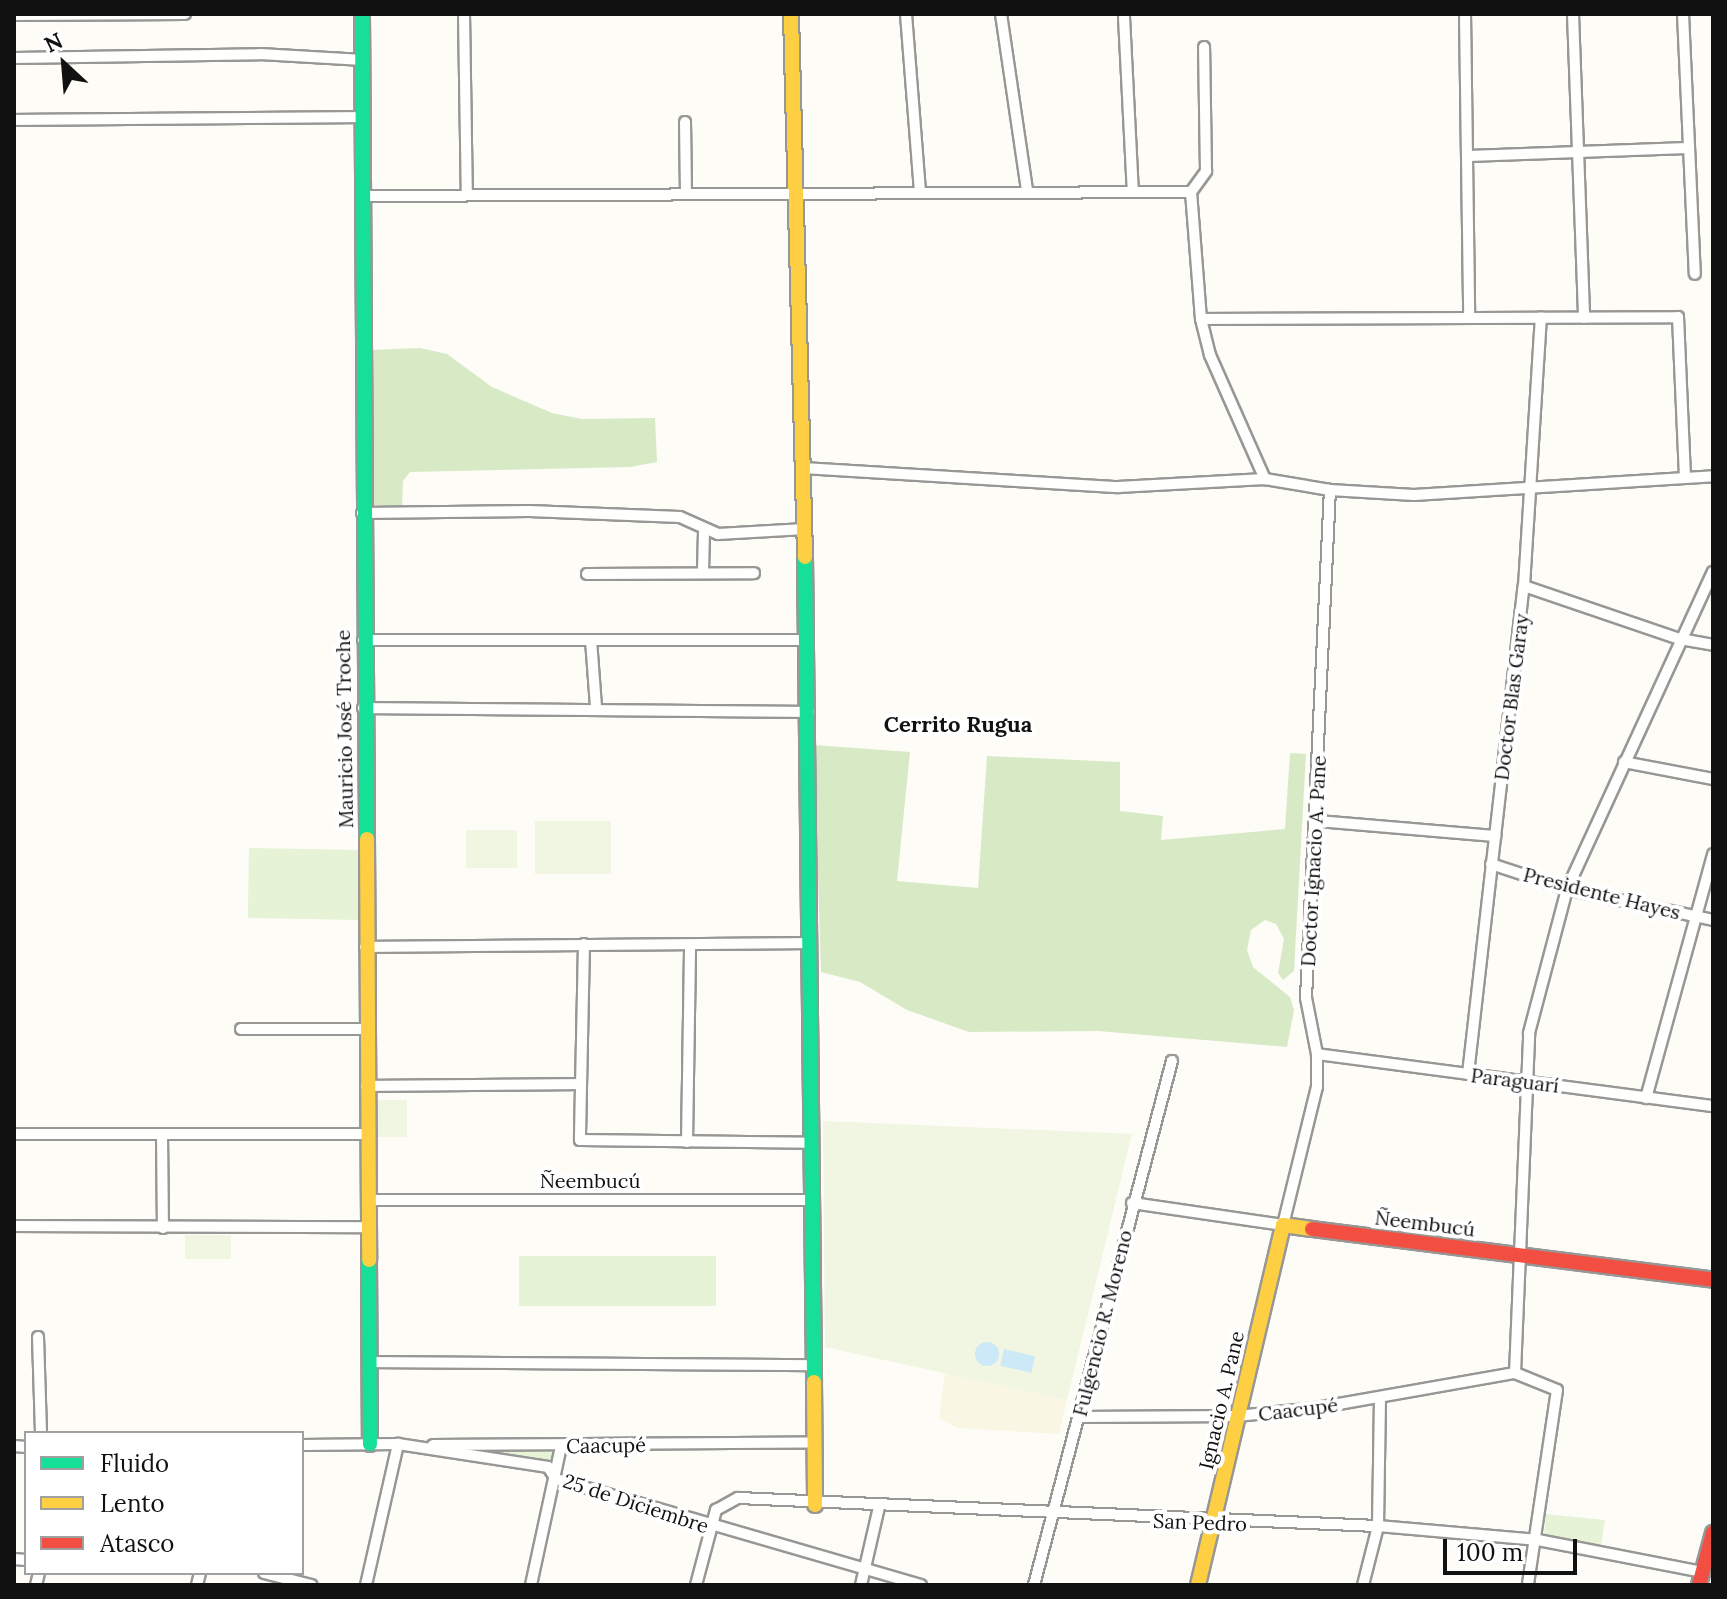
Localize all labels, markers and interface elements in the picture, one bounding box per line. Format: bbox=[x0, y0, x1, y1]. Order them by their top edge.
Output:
north arrow bbox=[24, 24, 104, 104]
text: N bbox=[40, 26, 67, 59]
street label: Doctor Blas Garay bbox=[1489, 612, 1533, 782]
street label: Mauricio José Troche bbox=[330, 630, 358, 828]
district label: Cerrito Rugua bbox=[884, 712, 1032, 738]
street label: Doctor Ignacio A. Pane bbox=[1295, 755, 1331, 967]
street label: Presidente Hayes bbox=[1521, 862, 1683, 924]
street label: Paraguarí bbox=[1469, 1063, 1561, 1097]
street label: Ñeembucú bbox=[540, 1168, 640, 1192]
street label: Ñeembucú bbox=[1374, 1205, 1476, 1241]
street label: Fulgencio R. Moreno bbox=[1067, 1227, 1137, 1419]
street label: Ignacio A. Pane bbox=[1193, 1329, 1249, 1471]
street label: Caacupé bbox=[1257, 1392, 1339, 1426]
legend bbox=[24, 1431, 304, 1575]
street label: Caacupé bbox=[566, 1432, 646, 1458]
text: Fluido bbox=[100, 1448, 169, 1479]
street label: 25 de Diciembre bbox=[560, 1468, 712, 1538]
text: Lento bbox=[100, 1488, 165, 1519]
street label: San Pedro bbox=[1153, 1508, 1247, 1536]
scale bar bbox=[1447, 1523, 1581, 1573]
text: Atasco bbox=[100, 1528, 174, 1559]
text: 100 m bbox=[1457, 1537, 1523, 1568]

